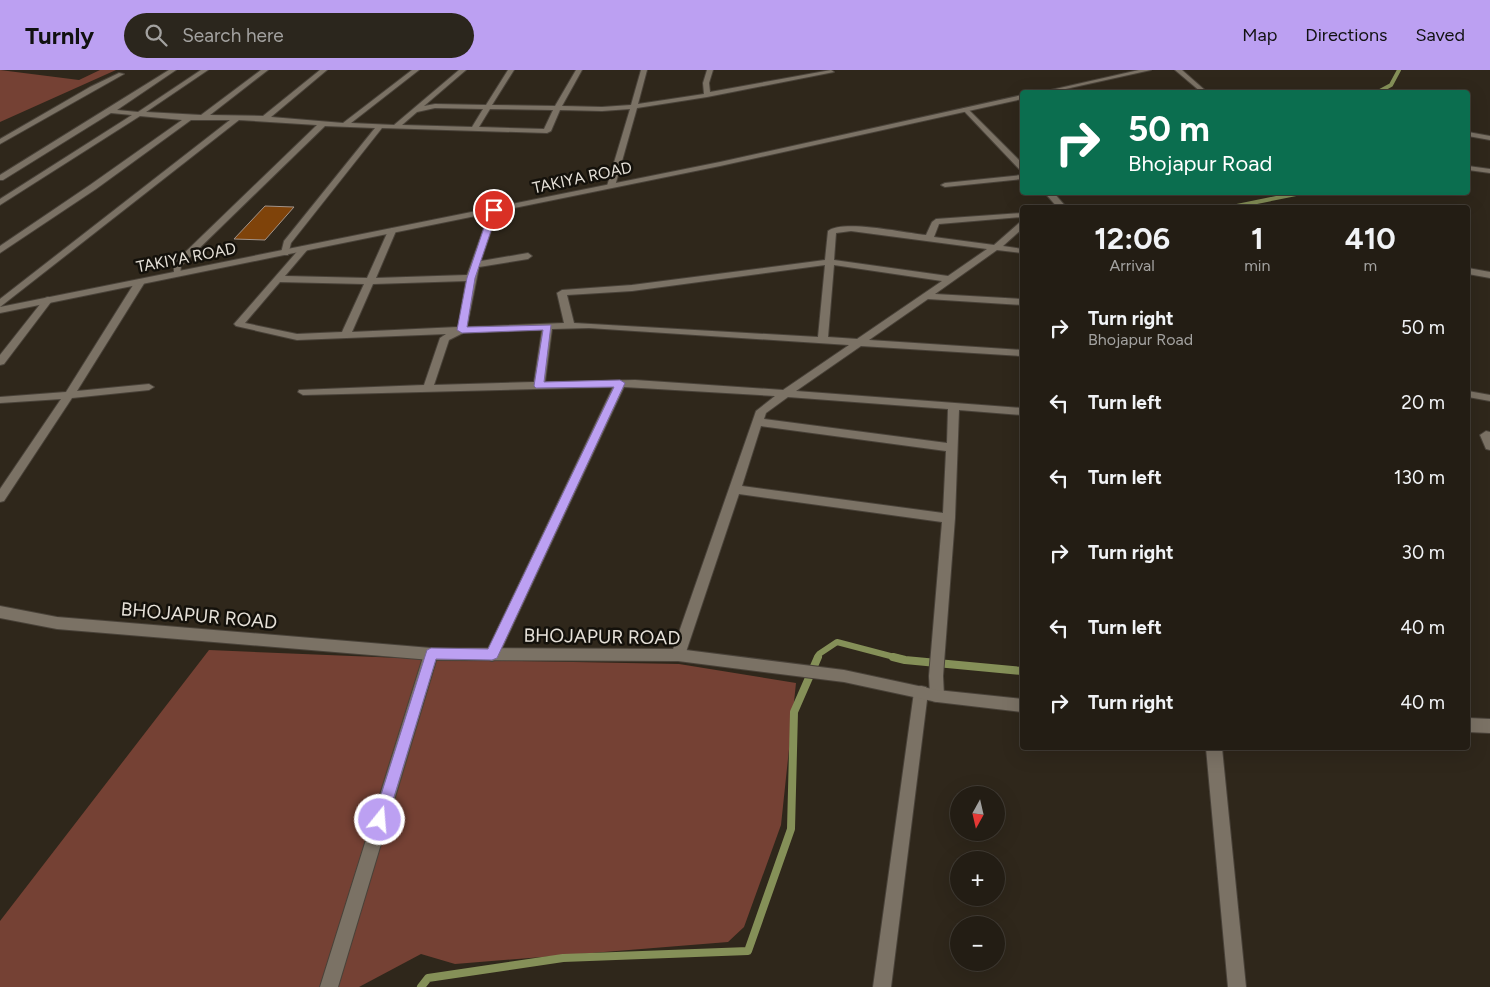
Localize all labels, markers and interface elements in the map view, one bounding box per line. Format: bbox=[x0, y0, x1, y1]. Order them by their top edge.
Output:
search box bbox=[124, 13, 474, 58]
text: Turnly bbox=[25, 21, 94, 50]
icon: search bbox=[142, 21, 170, 49]
text: Search here bbox=[182, 24, 284, 47]
text: Map bbox=[1242, 24, 1277, 46]
text: Directions bbox=[1305, 24, 1387, 46]
text: Saved bbox=[1415, 24, 1465, 46]
text: 50 m bbox=[1128, 108, 1210, 150]
icon: right bbox=[1045, 110, 1110, 175]
text: Bhojapur Road bbox=[1128, 150, 1272, 177]
street label: TAKIYA ROAD bbox=[531, 158, 634, 197]
pin bbox=[473, 189, 515, 231]
icon: arrive bbox=[480, 196, 508, 224]
text: 12:06 bbox=[1094, 220, 1170, 257]
text: 1 bbox=[1251, 220, 1264, 257]
text: 410 bbox=[1345, 220, 1396, 257]
street label: TAKIYA ROAD bbox=[135, 238, 238, 276]
text: Arrival bbox=[1110, 256, 1155, 275]
text: min bbox=[1244, 256, 1271, 275]
text: m bbox=[1363, 256, 1377, 275]
text: Turn right bbox=[1088, 307, 1174, 330]
icon: right bbox=[1045, 314, 1073, 342]
text: 50 m bbox=[1401, 316, 1445, 339]
text: Bhojapur Road bbox=[1088, 330, 1193, 349]
icon: left bbox=[1045, 389, 1073, 417]
text: Turn left bbox=[1088, 391, 1162, 414]
text: 20 m bbox=[1401, 391, 1445, 414]
icon: left bbox=[1045, 464, 1073, 492]
text: Turn left bbox=[1088, 466, 1162, 489]
text: 130 m bbox=[1394, 466, 1445, 489]
icon: right bbox=[1045, 539, 1073, 567]
text: Turn right bbox=[1088, 541, 1174, 564]
text: 30 m bbox=[1402, 541, 1445, 564]
street label: BHOJAPUR ROAD bbox=[120, 597, 278, 634]
icon: left bbox=[1045, 614, 1073, 642]
text: Turn left bbox=[1088, 616, 1162, 639]
text: 40 m bbox=[1400, 616, 1445, 639]
street label: BHOJAPUR ROAD bbox=[523, 624, 681, 649]
icon: right bbox=[1045, 689, 1073, 717]
text: Turn right bbox=[1088, 691, 1174, 714]
text: 40 m bbox=[1400, 691, 1445, 714]
north arrow bbox=[950, 786, 1005, 841]
map controls bbox=[950, 786, 1005, 971]
position arrow bbox=[353, 793, 405, 845]
button: + bbox=[950, 851, 1005, 906]
button: − bbox=[950, 916, 1005, 971]

